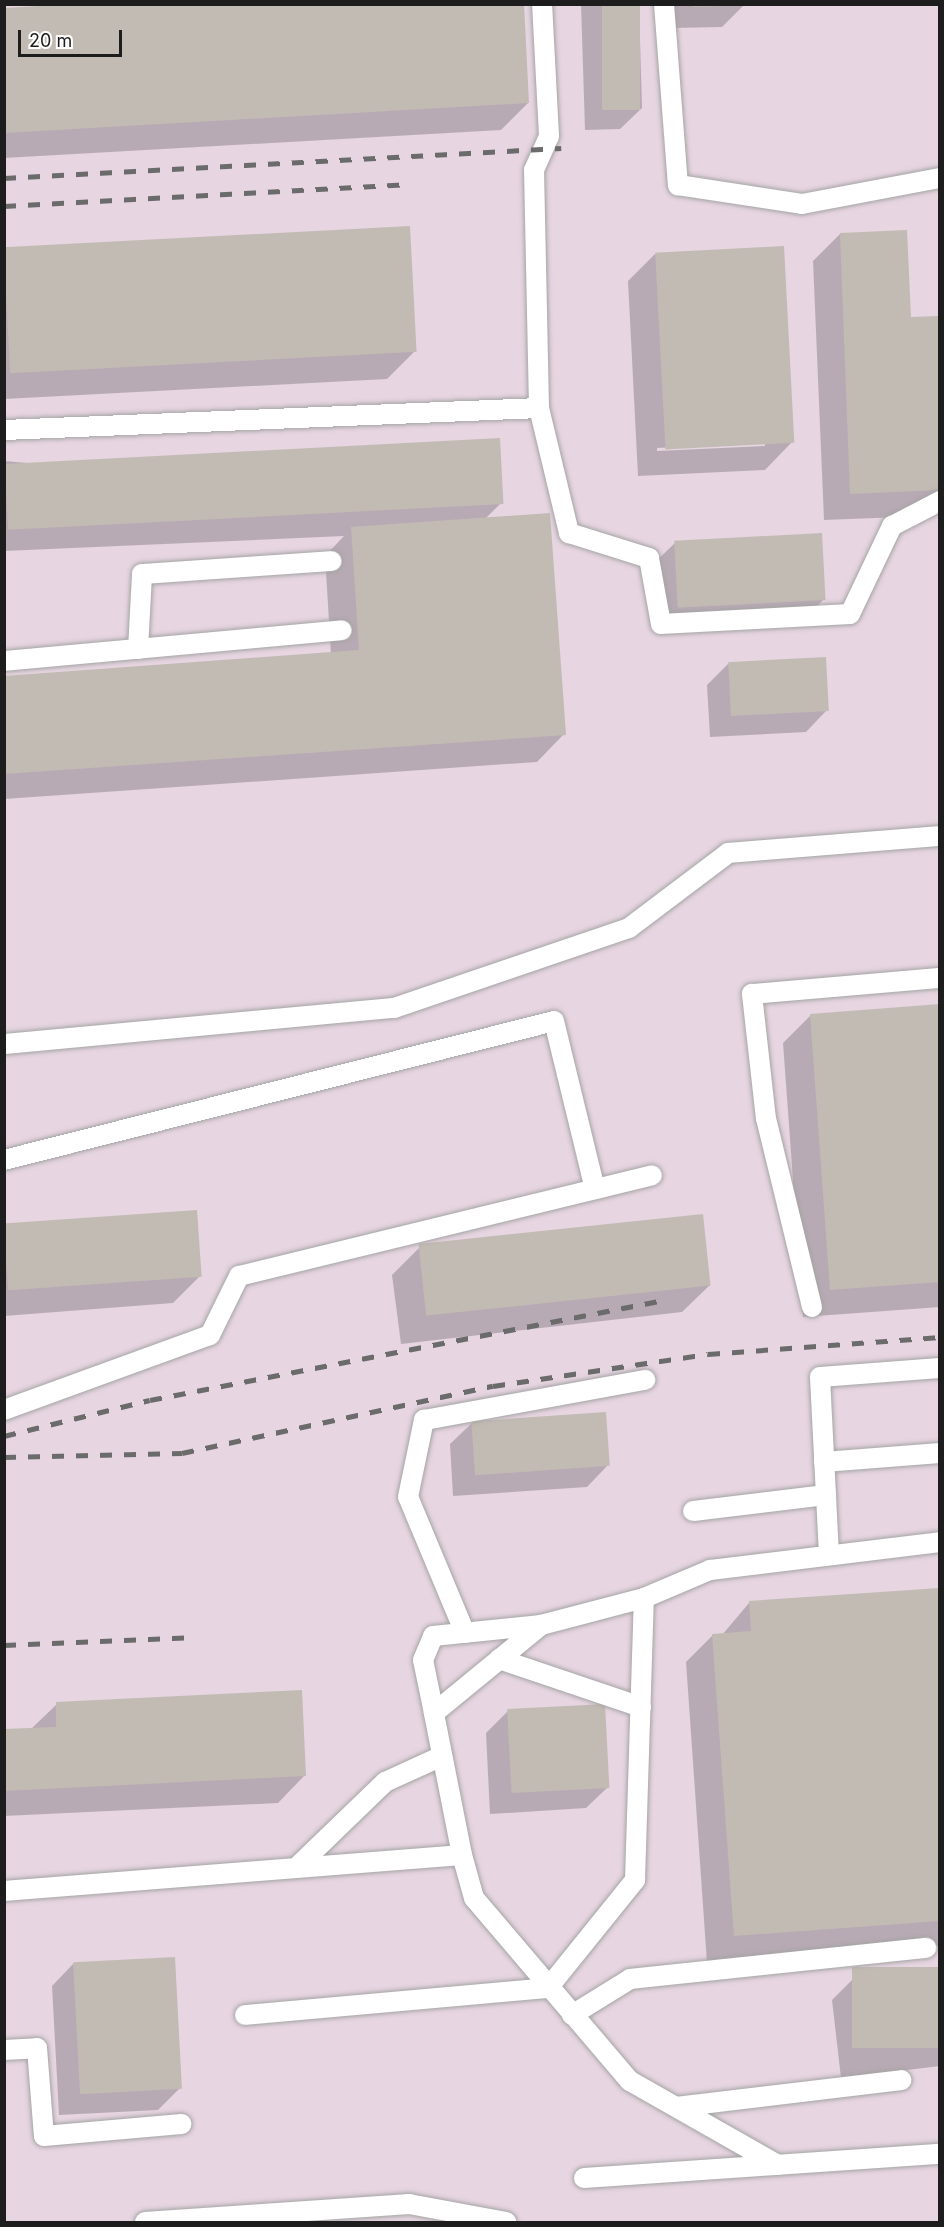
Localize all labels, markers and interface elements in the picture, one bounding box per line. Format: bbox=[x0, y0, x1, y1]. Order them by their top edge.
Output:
scale bar bbox=[21, 18, 124, 56]
text: 20 m bbox=[29, 30, 72, 51]

